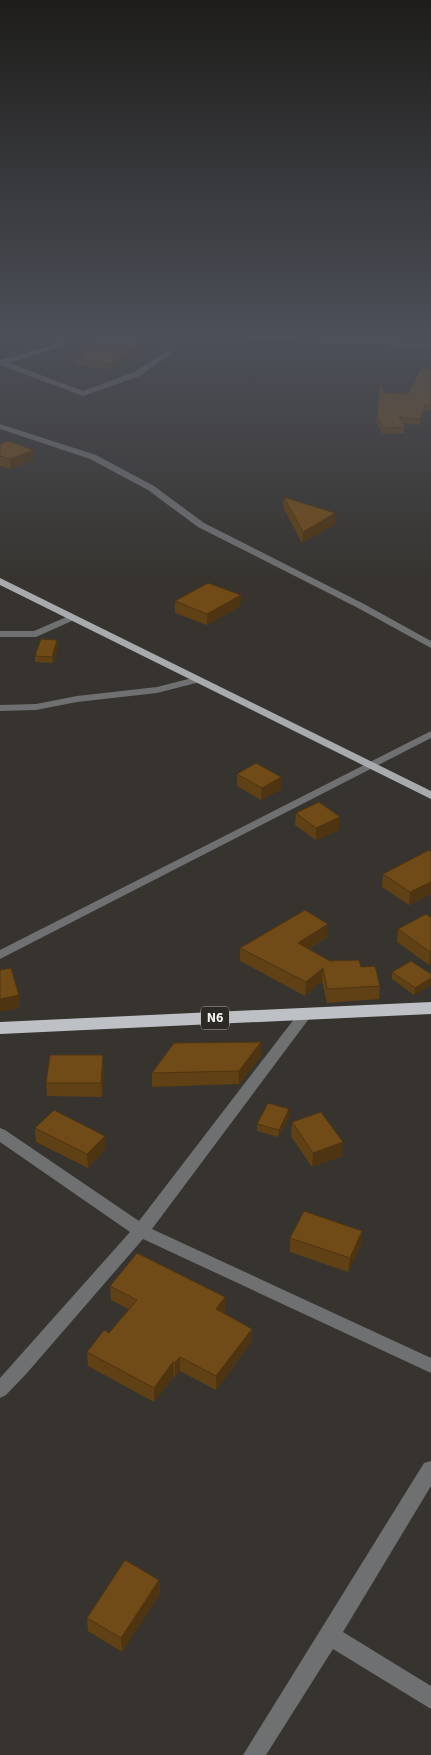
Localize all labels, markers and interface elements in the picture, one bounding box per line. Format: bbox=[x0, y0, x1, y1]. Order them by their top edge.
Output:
road number: N6 bbox=[201, 1006, 229, 1030]

